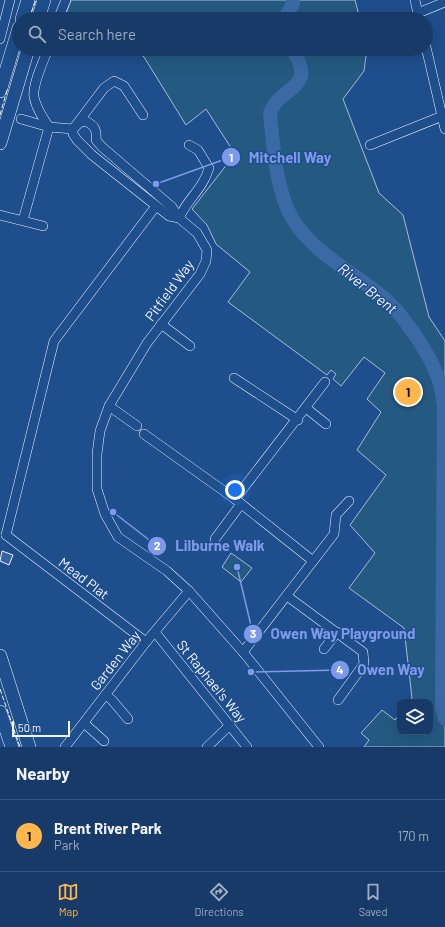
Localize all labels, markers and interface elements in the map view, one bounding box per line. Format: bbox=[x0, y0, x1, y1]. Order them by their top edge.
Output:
search box bbox=[12, 12, 433, 56]
icon: search bbox=[26, 23, 48, 45]
text: Search here bbox=[58, 25, 136, 43]
callout: Mitchell Way bbox=[221, 144, 339, 171]
text: Mitchell Way bbox=[249, 148, 332, 166]
text: 1 bbox=[229, 150, 233, 164]
street label: Pitfield Way bbox=[141, 256, 197, 324]
water label: River Brent bbox=[335, 259, 402, 318]
pin: 1 bbox=[395, 377, 421, 407]
your location bbox=[225, 480, 245, 500]
callout: Lilburne Walk bbox=[147, 533, 273, 560]
text: Lilburne Walk bbox=[175, 536, 265, 554]
text: 2 bbox=[154, 538, 161, 552]
street label: Mead Plat bbox=[55, 554, 113, 602]
callout: Owen Way Playground bbox=[243, 620, 423, 647]
text: Owen Way Playground bbox=[271, 624, 415, 642]
street label: Garden Way bbox=[86, 626, 144, 693]
text: 3 bbox=[250, 626, 256, 640]
street label: St Raphael's Way bbox=[174, 636, 251, 726]
callout: Owen Way bbox=[330, 656, 433, 683]
text: Owen Way bbox=[357, 660, 425, 678]
text: 4 bbox=[336, 662, 344, 676]
map controls bbox=[397, 699, 433, 735]
button: layers bbox=[397, 699, 433, 735]
scale bar bbox=[12, 719, 70, 738]
text: 50 m bbox=[18, 721, 41, 734]
text: Nearby bbox=[16, 763, 70, 783]
text: Brent River Park bbox=[54, 819, 162, 837]
text: 1 bbox=[27, 828, 31, 844]
text: 170 m bbox=[398, 828, 429, 844]
text: Park bbox=[54, 837, 80, 853]
tab: Map bbox=[57, 881, 79, 918]
tab: Directions bbox=[194, 881, 244, 918]
tab: Saved bbox=[359, 881, 388, 918]

